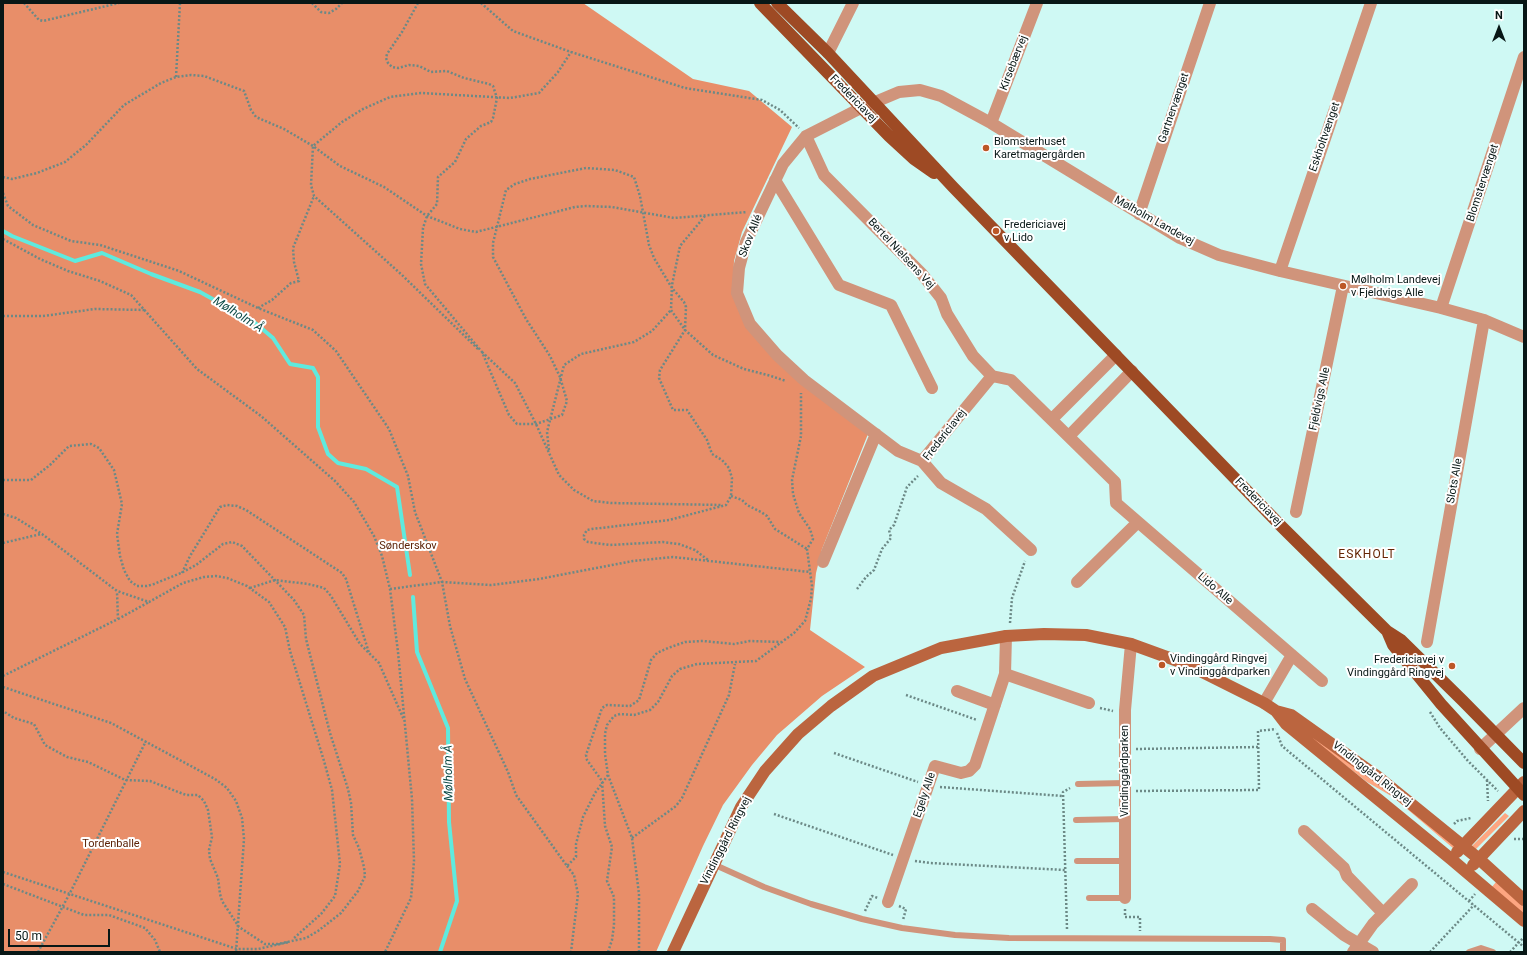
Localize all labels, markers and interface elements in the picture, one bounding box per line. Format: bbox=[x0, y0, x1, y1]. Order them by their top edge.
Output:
north arrow bbox=[1479, 8, 1519, 48]
text: N bbox=[1495, 9, 1503, 22]
street label: Kirsebærvej bbox=[997, 34, 1031, 92]
street label: Gartnervænget bbox=[1156, 71, 1192, 145]
street label: Fredericiavej bbox=[827, 72, 879, 126]
street label: Eskholtvænget bbox=[1307, 101, 1343, 173]
place label: Blomsterhuset Karetmagergården bbox=[994, 135, 1085, 161]
marker: Blomsterhuset Karetmagergården bbox=[981, 143, 991, 153]
street label: Blomstervænget bbox=[1464, 143, 1502, 223]
street label: Mølholm Landevej bbox=[1112, 194, 1196, 248]
street label: Skov Allé bbox=[737, 213, 765, 259]
street label: Bertel Nielsens Vej bbox=[865, 216, 937, 292]
place label: Fredericiavej v Lido bbox=[1004, 218, 1066, 244]
marker: Fredericiavej v Lido bbox=[991, 226, 1001, 236]
place label: Mølholm Landevej v Fjeldvigs Alle bbox=[1351, 273, 1441, 299]
marker: Mølholm Landevej v Fjeldvigs Alle bbox=[1338, 281, 1348, 291]
water label: Mølholm Å bbox=[210, 294, 266, 336]
street label: Fjeldvigs Alle bbox=[1307, 366, 1333, 432]
street label: Fredericiavej bbox=[921, 407, 969, 463]
street label: Slots Alle bbox=[1445, 457, 1465, 505]
street label: Fredericiavej bbox=[1232, 475, 1284, 529]
park label: Sønderskov bbox=[379, 539, 437, 553]
district label: ESKHOLT bbox=[1338, 548, 1396, 562]
street label: Lido Alle bbox=[1195, 570, 1235, 608]
place label: Vindinggård Ringvej v Vindinggårdparken bbox=[1170, 652, 1270, 678]
place label: Fredericiavej v Vindinggård Ringvej bbox=[1347, 653, 1444, 679]
marker: Vindinggård Ringvej v Vindinggårdparken bbox=[1157, 660, 1167, 670]
marker: Fredericiavej v Vindinggård Ringvej bbox=[1447, 661, 1457, 671]
street label: Vindinggårdparken bbox=[1118, 725, 1132, 817]
street label: Vindinggård Ringvej bbox=[1330, 739, 1414, 809]
water label: Mølholm Å bbox=[441, 745, 457, 801]
street label: Egely Alle bbox=[911, 771, 939, 819]
street label: Vindinggård Ringvej bbox=[698, 795, 754, 887]
park label: Tordenballe bbox=[82, 837, 140, 851]
scale bar bbox=[10, 921, 112, 947]
text: 50 m bbox=[15, 929, 42, 943]

